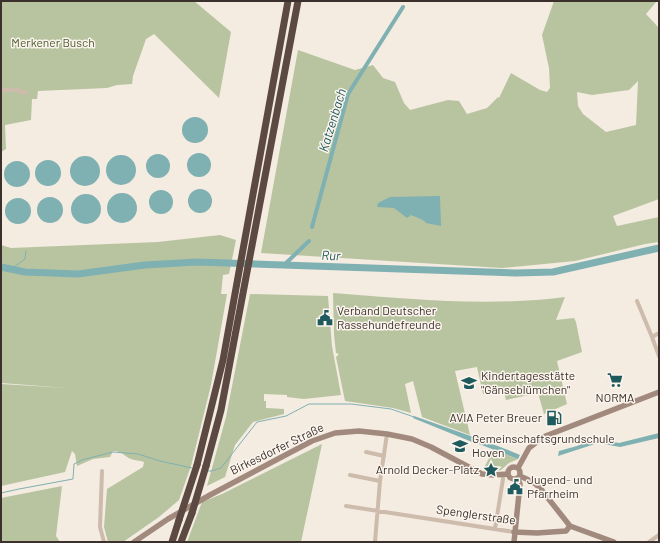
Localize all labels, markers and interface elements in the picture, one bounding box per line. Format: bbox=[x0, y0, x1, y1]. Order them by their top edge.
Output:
park label: Merkener Busch bbox=[11, 35, 95, 49]
water label: Katzenbach bbox=[315, 86, 349, 154]
water label: Rur bbox=[321, 247, 341, 263]
place label: Verband Deutscher Rassehundefreunde bbox=[337, 303, 441, 331]
public building icon: Verband Deutscher Rassehundefreunde bbox=[316, 309, 334, 327]
place label: Kindertagesstätte "Gänseblümchen" bbox=[481, 368, 575, 396]
supermarket icon: NORMA bbox=[606, 371, 624, 389]
school or university icon: Kindertagesstätte "Gänseblümchen" bbox=[460, 374, 478, 392]
place label: NORMA bbox=[596, 390, 634, 404]
fuel station icon: AVIA Peter Breuer bbox=[545, 409, 563, 427]
place label: AVIA Peter Breuer bbox=[449, 410, 543, 424]
street label: Birkesdorfer Straße bbox=[228, 419, 326, 477]
place label: Gemeinschaftsgrundschule Hoven bbox=[472, 431, 615, 459]
school or university icon: Gemeinschaftsgrundschule Hoven bbox=[451, 437, 469, 455]
place icon: Arnold Decker-Platz bbox=[482, 461, 500, 479]
place label: Arnold Decker-Platz bbox=[376, 462, 479, 476]
place label: Jugend- und Pfarrheim bbox=[527, 472, 593, 500]
public building icon: Jugend- und Pfarrheim bbox=[506, 478, 524, 496]
street label: Spenglerstraße bbox=[436, 502, 517, 527]

